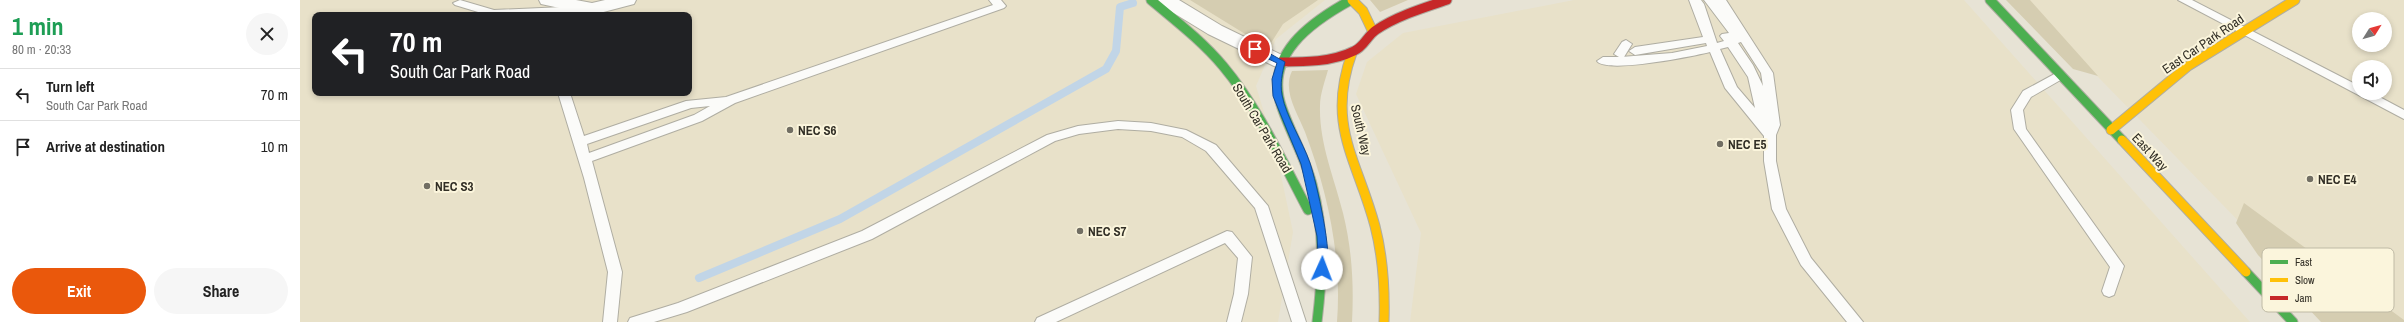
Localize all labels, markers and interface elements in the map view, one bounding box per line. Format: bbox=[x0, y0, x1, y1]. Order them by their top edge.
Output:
text: 1 min bbox=[12, 10, 63, 42]
street label: East Car Park Road bbox=[2159, 10, 2247, 78]
north arrow bbox=[2352, 12, 2392, 52]
map controls bbox=[2352, 12, 2392, 100]
button: close bbox=[246, 13, 288, 55]
text: 70 m bbox=[390, 23, 442, 61]
icon: left bbox=[324, 28, 376, 80]
pin bbox=[1238, 32, 1272, 66]
icon: arrive bbox=[1244, 38, 1266, 60]
text: 80 m · 20:33 bbox=[12, 41, 71, 58]
text: South Car Park Road bbox=[390, 59, 530, 84]
button: sound bbox=[2352, 60, 2392, 100]
text: Turn left bbox=[46, 76, 94, 97]
street label: South Car Park Road bbox=[1229, 80, 1295, 176]
icon: left bbox=[12, 84, 34, 106]
text: 70 m bbox=[261, 84, 288, 105]
text: South Car Park Road bbox=[46, 97, 147, 114]
street label: South Way bbox=[1347, 103, 1375, 158]
place label: NEC S6 bbox=[798, 122, 837, 139]
marker: NEC S6 bbox=[785, 125, 795, 135]
street label: East Way bbox=[2128, 130, 2172, 175]
icon: arrive bbox=[12, 136, 34, 158]
text: Arrive at destination bbox=[46, 136, 165, 157]
text: 10 m bbox=[261, 136, 288, 157]
place label: NEC E5 bbox=[1728, 136, 1767, 153]
marker: NEC E5 bbox=[1715, 139, 1725, 149]
place label: NEC E4 bbox=[2318, 171, 2357, 188]
marker: NEC E4 bbox=[2305, 174, 2315, 184]
place label: NEC S3 bbox=[435, 178, 474, 195]
marker: NEC S3 bbox=[422, 181, 432, 191]
place label: NEC S7 bbox=[1088, 223, 1127, 240]
marker: NEC S7 bbox=[1075, 226, 1085, 236]
position arrow bbox=[1301, 248, 1343, 290]
legend bbox=[2262, 248, 2394, 312]
text: Fast bbox=[2295, 255, 2313, 269]
button: Exit bbox=[12, 268, 146, 314]
button: Share bbox=[154, 268, 288, 314]
text: Slow bbox=[2295, 273, 2315, 287]
text: Jam bbox=[2295, 291, 2312, 305]

